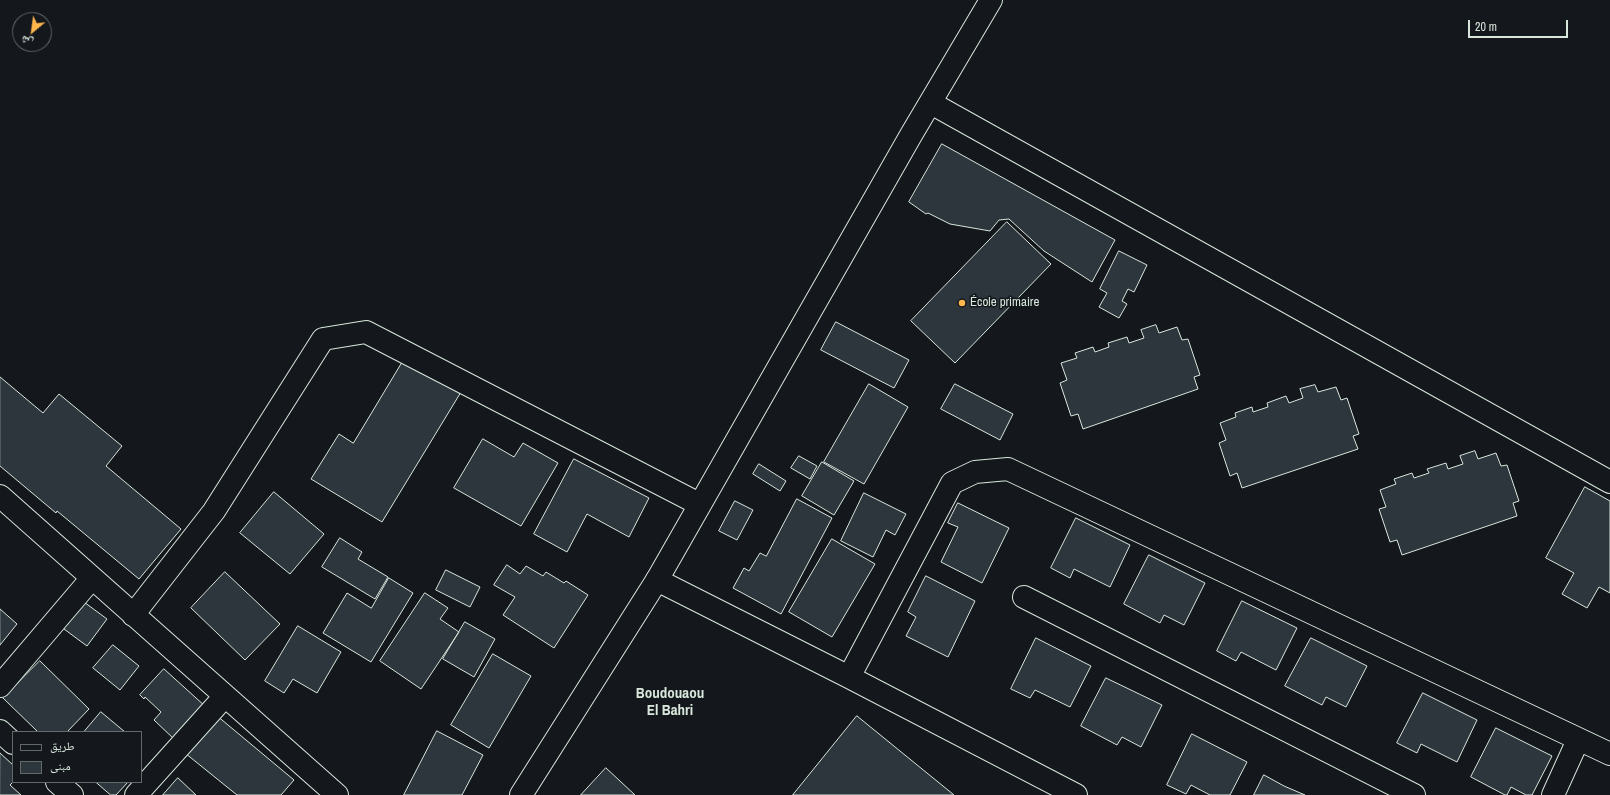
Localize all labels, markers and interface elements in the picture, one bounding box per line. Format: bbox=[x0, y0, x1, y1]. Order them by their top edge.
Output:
north arrow bbox=[12, 12, 52, 52]
scale bar bbox=[1470, 12, 1570, 38]
text: 20 m bbox=[1475, 19, 1497, 35]
text: ش bbox=[18, 33, 35, 51]
place label: École primaire bbox=[970, 295, 1039, 311]
marker: École primaire bbox=[957, 298, 967, 308]
district label: Boudouaou El Bahri bbox=[636, 685, 704, 720]
legend bbox=[12, 731, 142, 783]
text: طريق bbox=[50, 738, 75, 754]
text: مبنى bbox=[50, 758, 71, 774]

